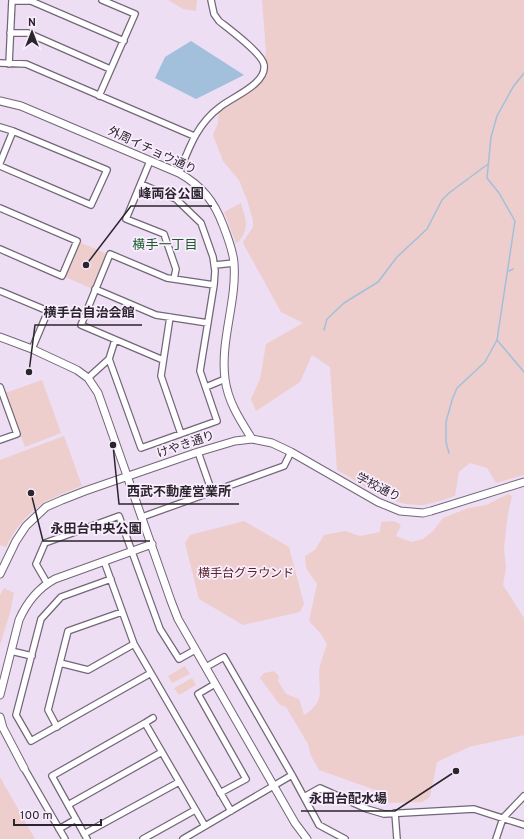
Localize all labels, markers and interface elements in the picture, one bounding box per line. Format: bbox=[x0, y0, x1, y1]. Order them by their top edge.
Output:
north arrow bbox=[12, 12, 52, 52]
text: N bbox=[28, 16, 36, 30]
street label: 外周イチョウ通り bbox=[105, 123, 199, 179]
callout: 峰両谷公園 bbox=[131, 181, 212, 206]
text: 峰両谷公園 bbox=[138, 186, 204, 203]
district label: 横手一丁目 bbox=[132, 238, 198, 254]
callout: 横手台自治会館 bbox=[35, 300, 142, 325]
text: 横手台自治会館 bbox=[43, 305, 135, 322]
street label: けやき通り bbox=[155, 428, 217, 462]
street label: 学校通り bbox=[353, 470, 403, 506]
callout: 西武不動産営業所 bbox=[119, 479, 239, 504]
text: 西武不動産営業所 bbox=[127, 484, 231, 501]
callout: 永田台中央公園 bbox=[43, 516, 150, 541]
text: 永田台中央公園 bbox=[50, 521, 142, 538]
park label: 横手台グラウンド bbox=[198, 566, 294, 582]
callout: 永田台配水場 bbox=[301, 786, 395, 811]
text: 永田台配水場 bbox=[309, 791, 387, 808]
scale bar bbox=[14, 801, 101, 827]
text: 100 m bbox=[20, 808, 53, 824]

